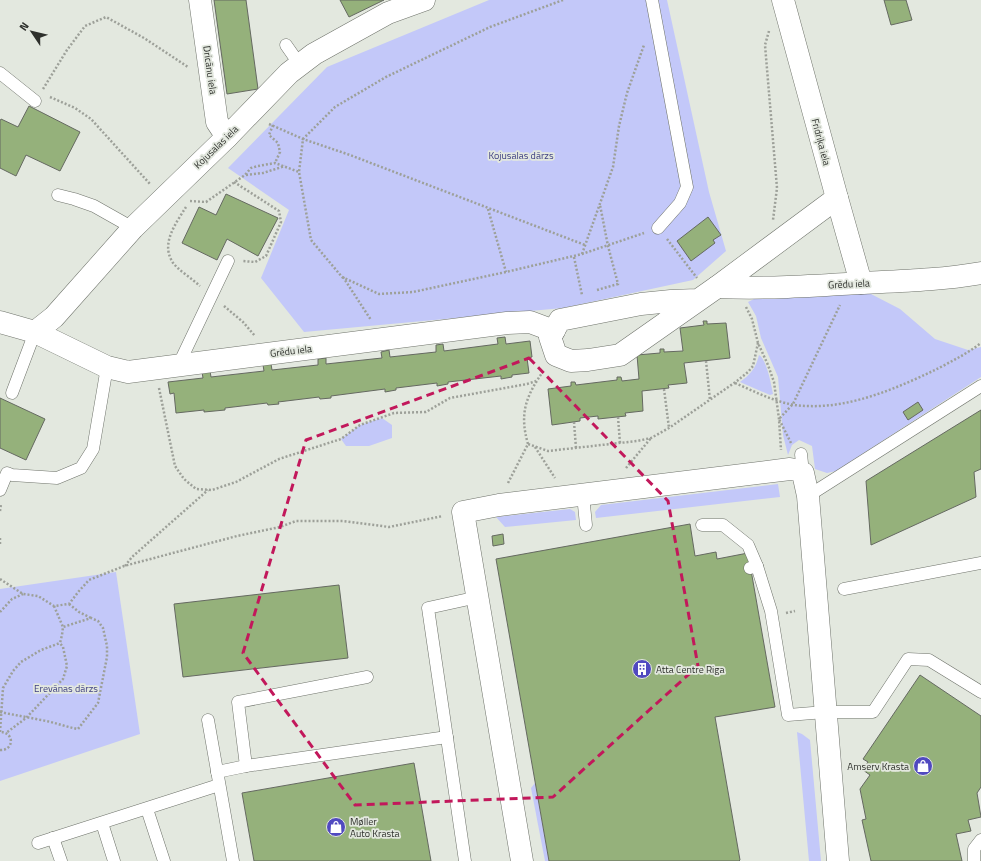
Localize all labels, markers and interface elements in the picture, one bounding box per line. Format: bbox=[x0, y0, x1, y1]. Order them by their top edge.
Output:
north arrow bbox=[12, 12, 52, 52]
text: N bbox=[15, 19, 33, 34]
street label: Dricānu iela bbox=[199, 45, 221, 95]
street label: Fridriķa iela bbox=[808, 117, 834, 167]
street label: Kojusalas iela bbox=[190, 122, 242, 172]
park label: Kojusalas dārzs bbox=[488, 148, 554, 163]
street label: Grēdu iela bbox=[828, 275, 870, 293]
street label: Grēdu iela bbox=[269, 341, 313, 361]
building icon: Atta Centre Riga bbox=[631, 658, 653, 680]
place label: Atta Centre Riga bbox=[656, 662, 724, 677]
park label: Erevānas dārzs bbox=[34, 681, 98, 696]
shop icon: Amserv Krasta bbox=[912, 755, 934, 777]
place label: Amserv Krasta bbox=[847, 759, 909, 774]
place label: Møller Auto Krasta bbox=[350, 814, 400, 841]
shop icon: Møller Auto Krasta bbox=[325, 816, 347, 838]

